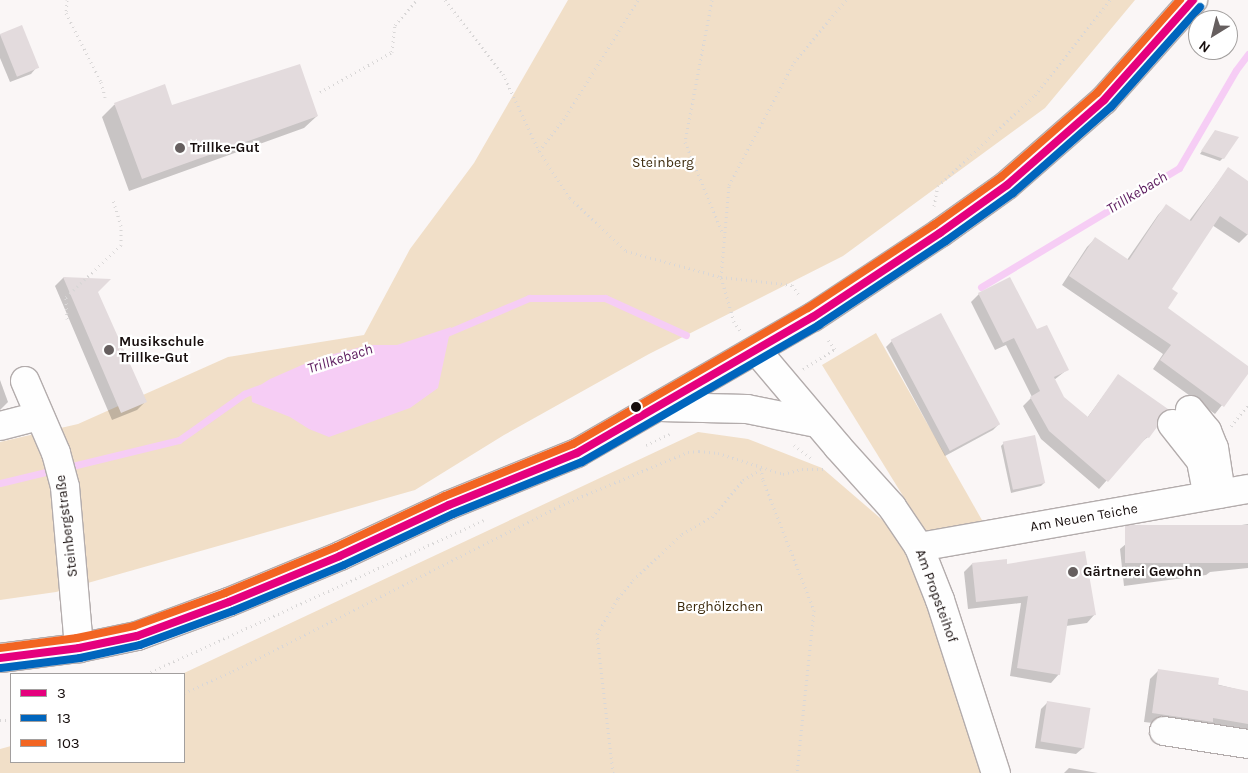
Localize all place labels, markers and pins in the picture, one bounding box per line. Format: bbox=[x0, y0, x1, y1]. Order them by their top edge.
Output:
place label: Trillke-Gut bbox=[190, 140, 260, 156]
marker: Trillke-Gut bbox=[174, 142, 186, 154]
place label: Musikschule Trillke-Gut bbox=[119, 334, 204, 367]
marker: Musikschule Trillke-Gut bbox=[103, 344, 115, 356]
unlabelled marker bbox=[631, 402, 641, 412]
place label: Gärtnerei Gewohn bbox=[1083, 564, 1202, 580]
marker: Gärtnerei Gewohn bbox=[1067, 566, 1079, 578]

